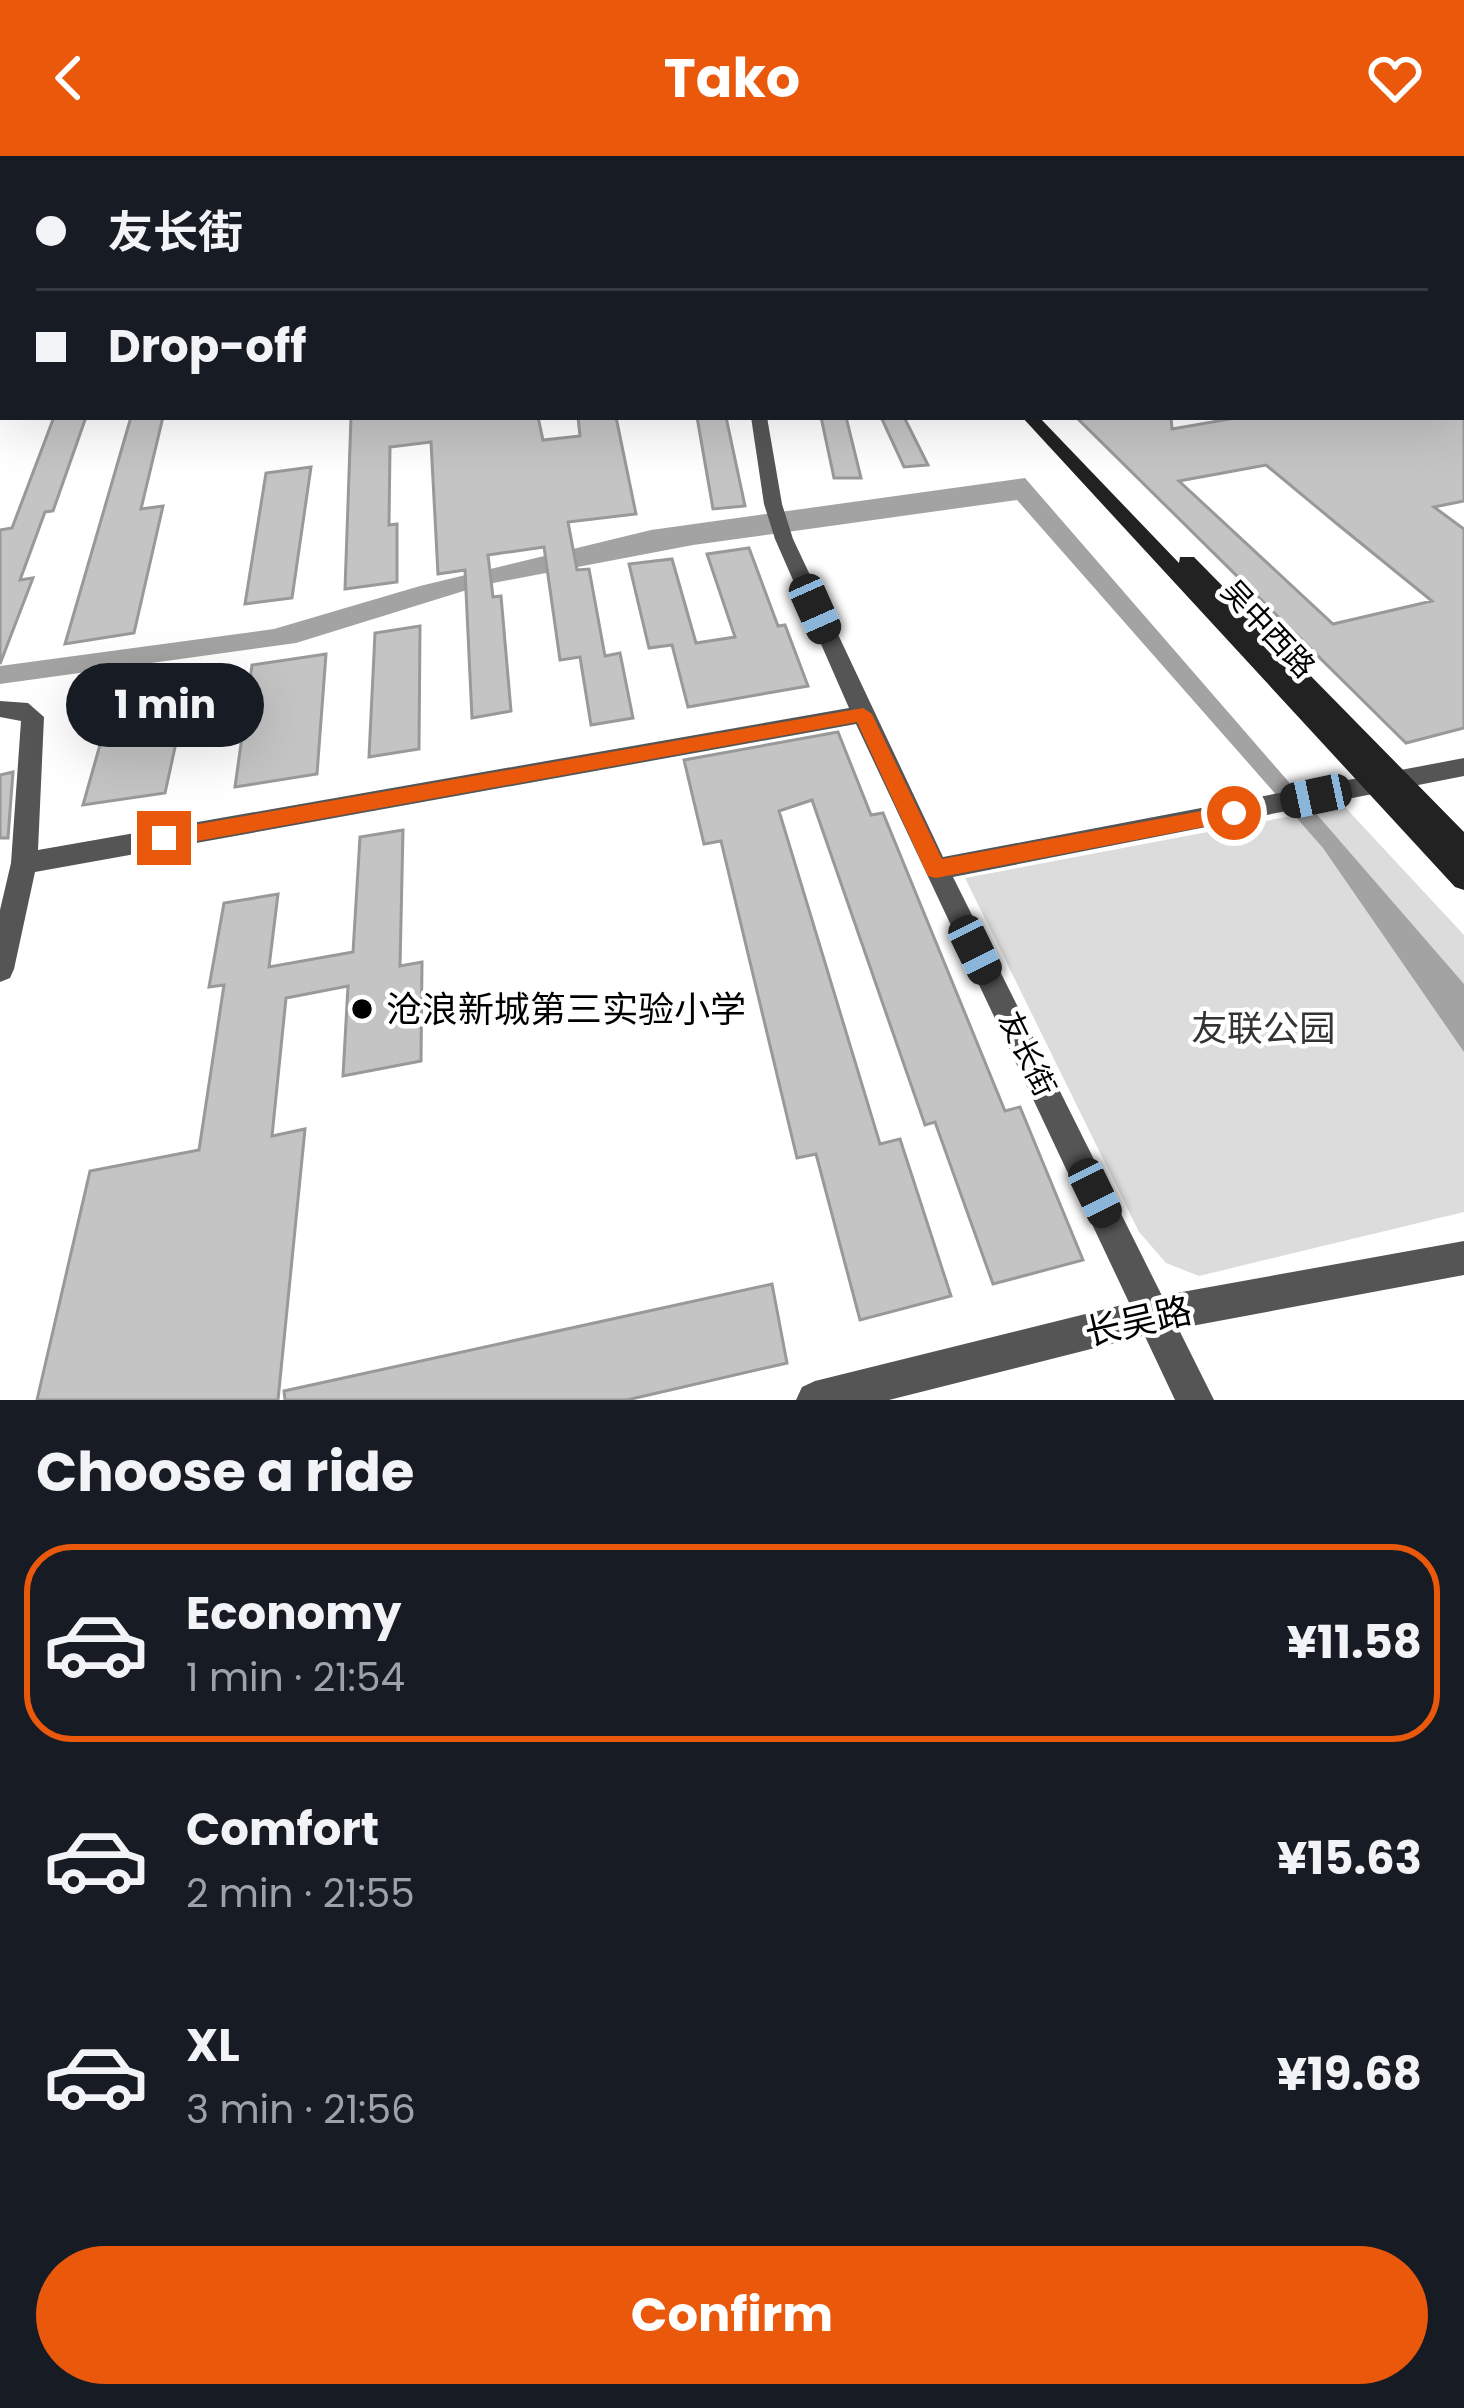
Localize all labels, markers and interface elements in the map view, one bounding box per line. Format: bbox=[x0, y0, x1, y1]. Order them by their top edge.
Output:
text: Tako bbox=[664, 40, 800, 116]
icon: back bbox=[36, 45, 102, 111]
icon: heart bbox=[1362, 45, 1428, 111]
text: 友长街 bbox=[108, 201, 243, 264]
text: Drop-off bbox=[108, 315, 306, 378]
car bbox=[784, 569, 846, 649]
street label: 吴中西路 bbox=[1212, 570, 1325, 687]
callout: 1 min bbox=[65, 664, 263, 748]
text: 1 min bbox=[114, 677, 216, 732]
car bbox=[1277, 771, 1355, 821]
route start bbox=[1207, 786, 1261, 840]
route end bbox=[137, 811, 191, 865]
car bbox=[943, 910, 1007, 990]
place label: 沧浪新城第三实验小学 bbox=[386, 984, 746, 1035]
marker: 沧浪新城第三实验小学 bbox=[349, 996, 375, 1022]
park label: 友联公园 bbox=[1191, 1003, 1335, 1054]
street label: 友长街 bbox=[988, 1004, 1067, 1104]
car bbox=[1063, 1153, 1127, 1233]
street label: 长吴路 bbox=[1080, 1284, 1196, 1358]
text: Choose a ride bbox=[36, 1434, 414, 1510]
text: Economy bbox=[186, 1582, 401, 1645]
icon: car bbox=[42, 1589, 150, 1697]
text: ¥11.58 bbox=[1287, 1611, 1422, 1674]
text: 1 min · 21:54 bbox=[186, 1650, 405, 1705]
text: Comfort bbox=[186, 1798, 379, 1861]
icon: car bbox=[42, 1805, 150, 1913]
text: ¥15.63 bbox=[1277, 1827, 1422, 1890]
text: 2 min · 21:55 bbox=[186, 1866, 415, 1921]
text: XL bbox=[186, 2014, 240, 2077]
icon: car bbox=[42, 2021, 150, 2129]
text: ¥19.68 bbox=[1277, 2043, 1422, 2106]
text: 3 min · 21:56 bbox=[186, 2082, 416, 2137]
button: Confirm bbox=[36, 2246, 1428, 2384]

